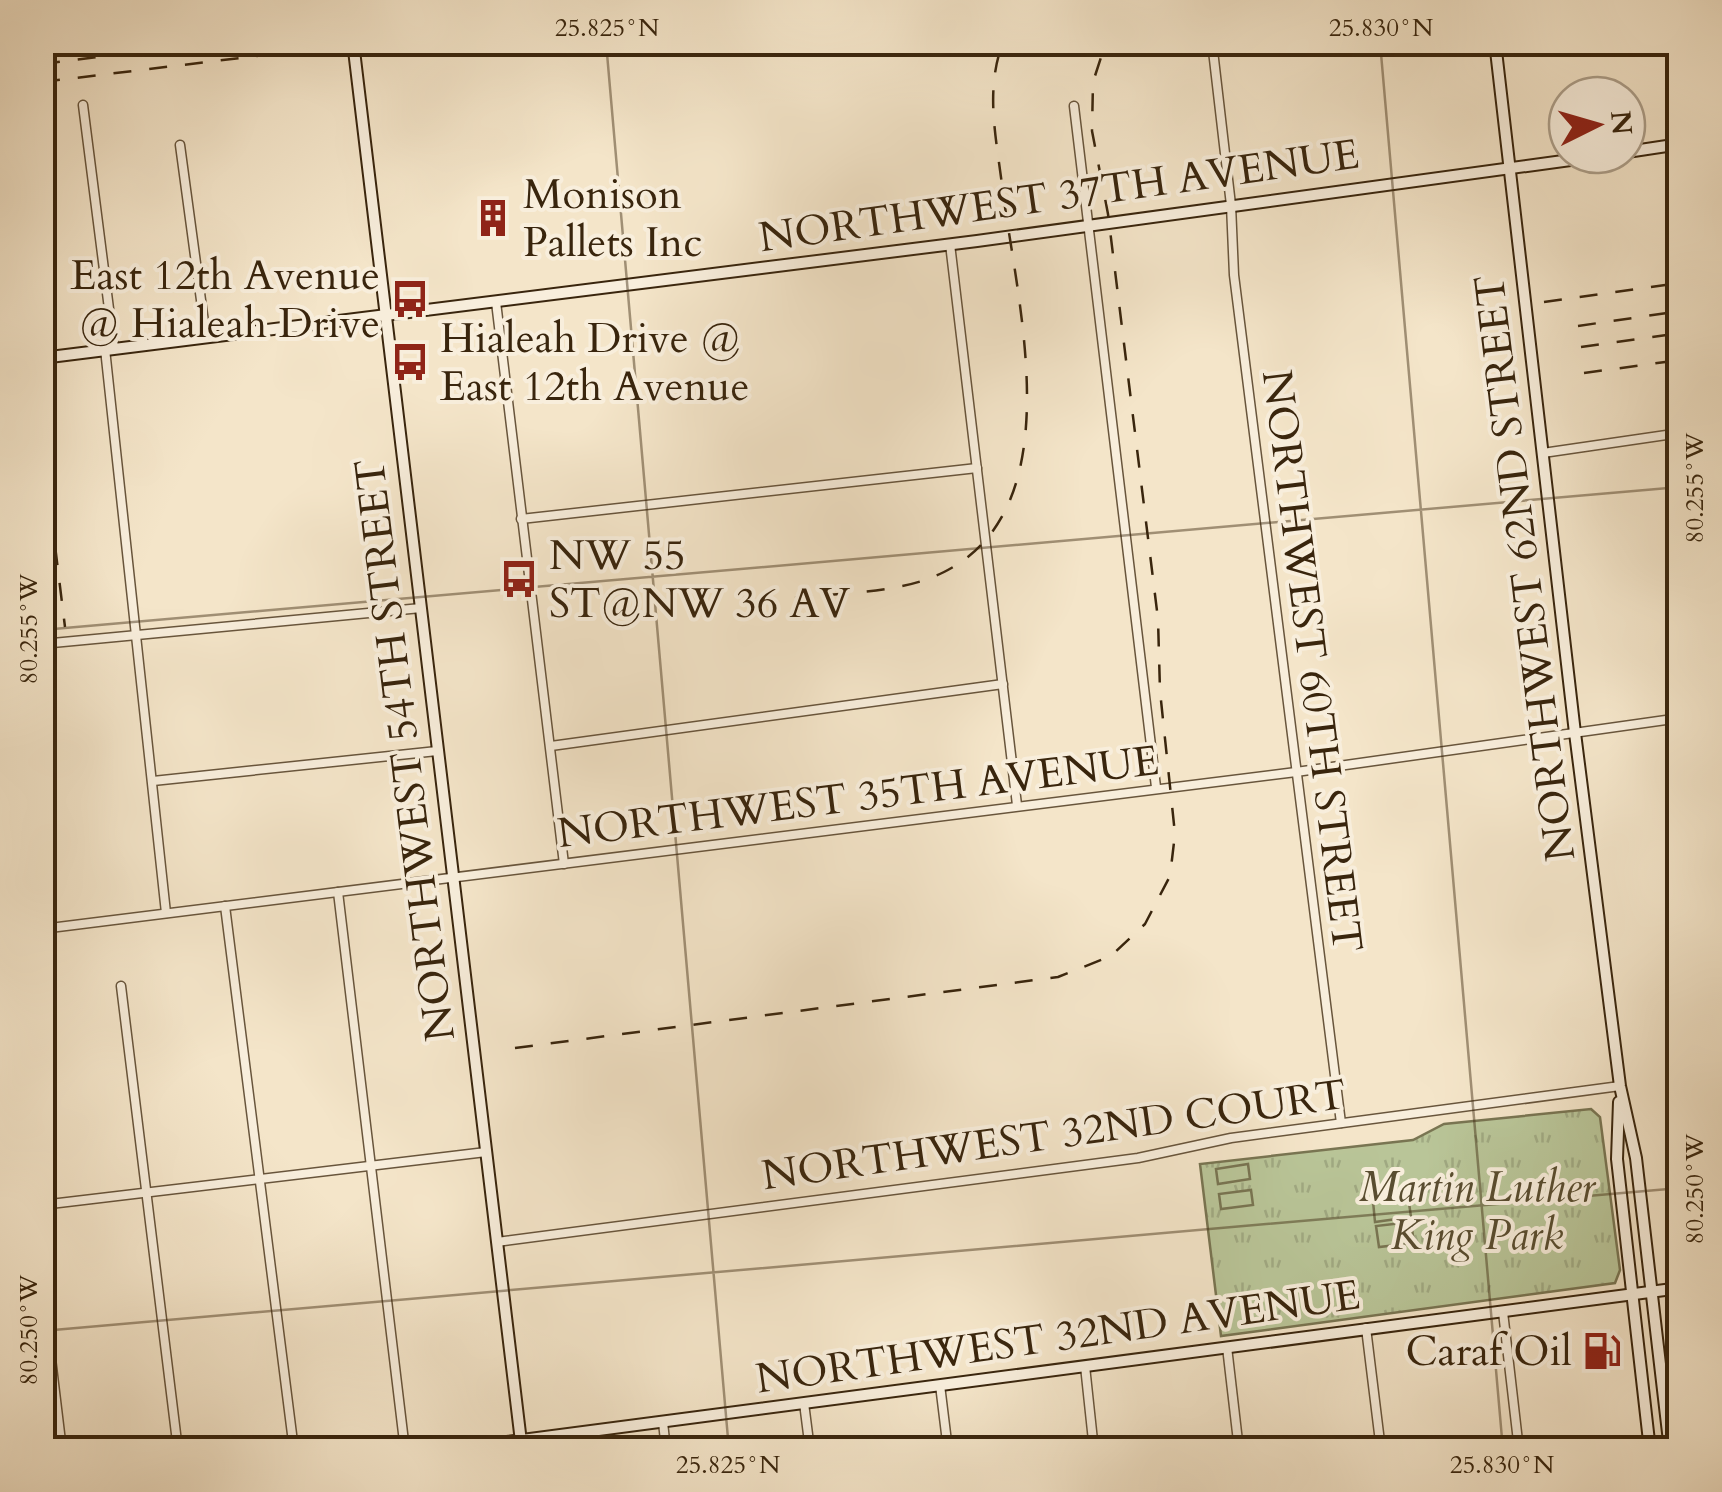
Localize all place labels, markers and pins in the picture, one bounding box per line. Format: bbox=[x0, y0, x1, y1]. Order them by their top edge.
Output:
place label: Monison Pallets Inc bbox=[523, 166, 702, 271]
building icon: Monison Pallets Inc bbox=[472, 197, 514, 239]
place label: East 12th Avenue @ Hialeah Drive bbox=[71, 247, 380, 352]
bus stop icon: East 12th Avenue @ Hialeah Drive bbox=[389, 278, 431, 320]
place label: Hialeah Drive @ East 12th Avenue bbox=[440, 310, 749, 415]
bus stop icon: Hialeah Drive @ East 12th Avenue bbox=[389, 341, 431, 383]
place label: NW 55 ST@NW 36 AV bbox=[549, 527, 850, 632]
bus stop icon: NW 55 ST@NW 36 AV bbox=[498, 558, 540, 600]
place label: Caraf Oil bbox=[1405, 1323, 1572, 1380]
fuel station icon: Caraf Oil bbox=[1581, 1330, 1623, 1372]

